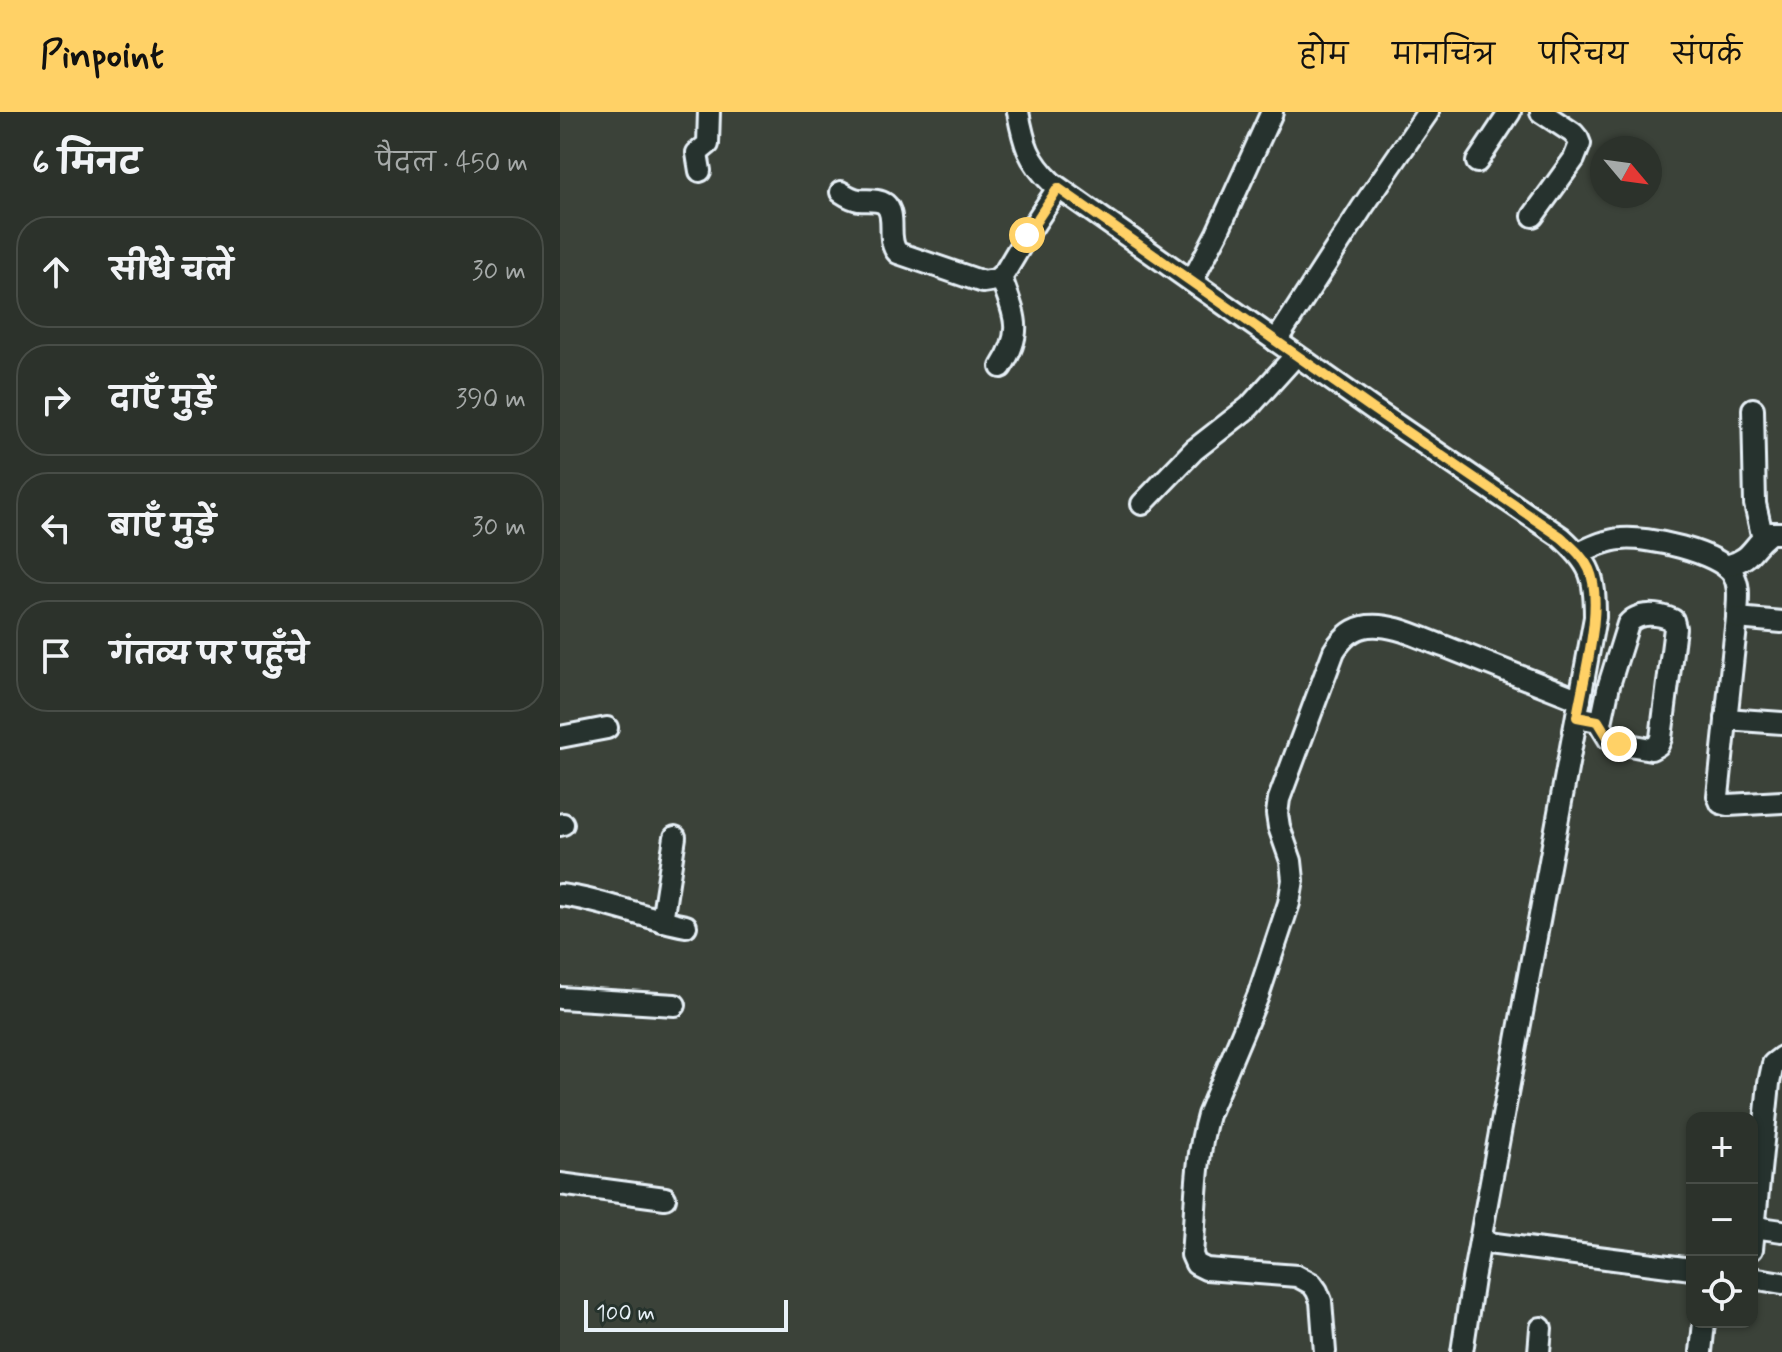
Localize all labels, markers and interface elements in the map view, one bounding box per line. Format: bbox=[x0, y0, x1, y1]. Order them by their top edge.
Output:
text: Pinpoint bbox=[40, 32, 164, 81]
text: होम bbox=[1299, 38, 1348, 75]
text: मानचित्र bbox=[1392, 38, 1495, 75]
text: परिचय bbox=[1539, 38, 1628, 75]
text: संपर्क bbox=[1672, 38, 1742, 75]
north arrow bbox=[1590, 136, 1662, 208]
text: 6 मिनट bbox=[32, 141, 141, 186]
text: पैदल · 450 m bbox=[376, 147, 528, 181]
route start bbox=[1009, 217, 1045, 253]
icon: ahead bbox=[34, 250, 78, 294]
text: सीधे चलें bbox=[110, 252, 233, 291]
text: 30 m bbox=[472, 255, 526, 289]
icon: right bbox=[34, 378, 78, 422]
text: दाएँ मुड़ें bbox=[110, 380, 215, 419]
text: 390 m bbox=[455, 383, 526, 417]
icon: left bbox=[34, 506, 78, 550]
text: बाएँ मुड़ें bbox=[110, 508, 216, 547]
text: 30 m bbox=[472, 511, 526, 545]
icon: arrive bbox=[34, 634, 78, 678]
text: गंतव्य पर पहुँचे bbox=[110, 636, 309, 675]
route end bbox=[1601, 726, 1637, 762]
map controls bbox=[1686, 1112, 1758, 1328]
button: + bbox=[1686, 1112, 1758, 1184]
button: − bbox=[1686, 1184, 1758, 1256]
button: locate bbox=[1686, 1256, 1758, 1328]
scale bar bbox=[584, 1296, 788, 1332]
text: 100 m bbox=[596, 1300, 655, 1328]

